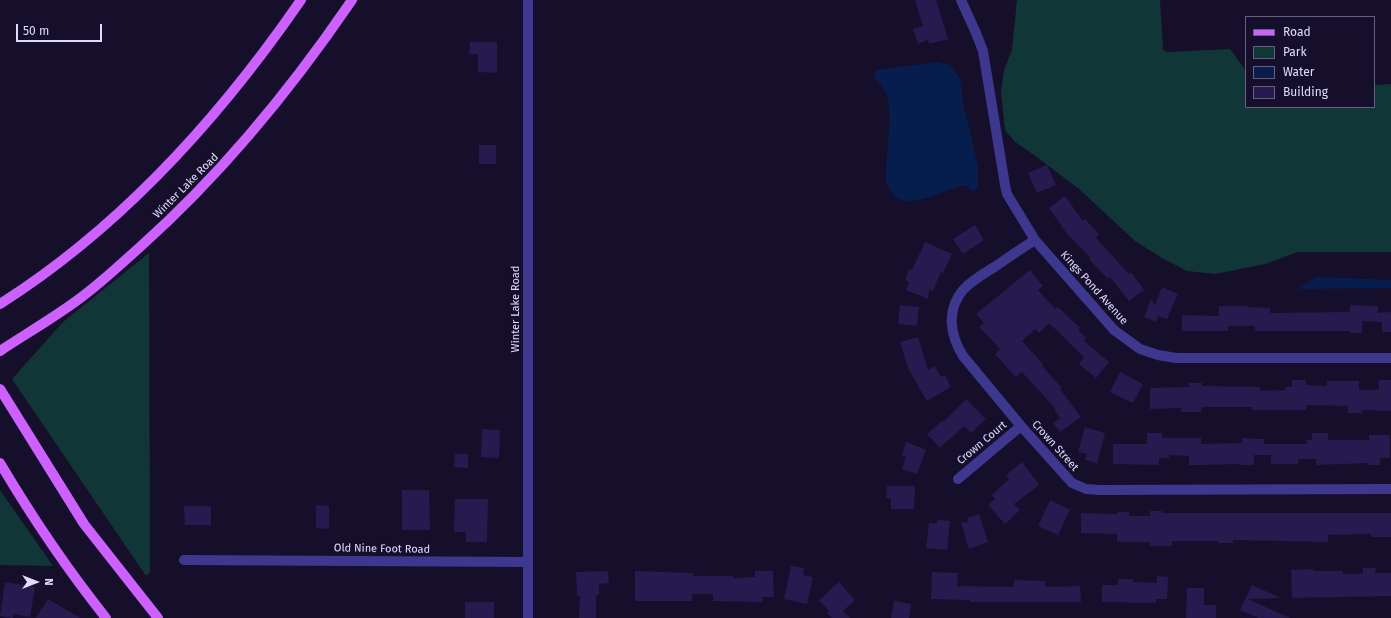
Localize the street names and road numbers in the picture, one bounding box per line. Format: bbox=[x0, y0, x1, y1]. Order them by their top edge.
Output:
street label: Winter Lake Road bbox=[151, 151, 221, 221]
street label: Kings Pond Avenue bbox=[1057, 248, 1131, 328]
street label: Winter Lake Road bbox=[509, 266, 523, 352]
street label: Crown Court bbox=[955, 418, 1009, 468]
street label: Crown Street bbox=[1029, 418, 1081, 474]
street label: Old Nine Foot Road bbox=[334, 542, 430, 556]

